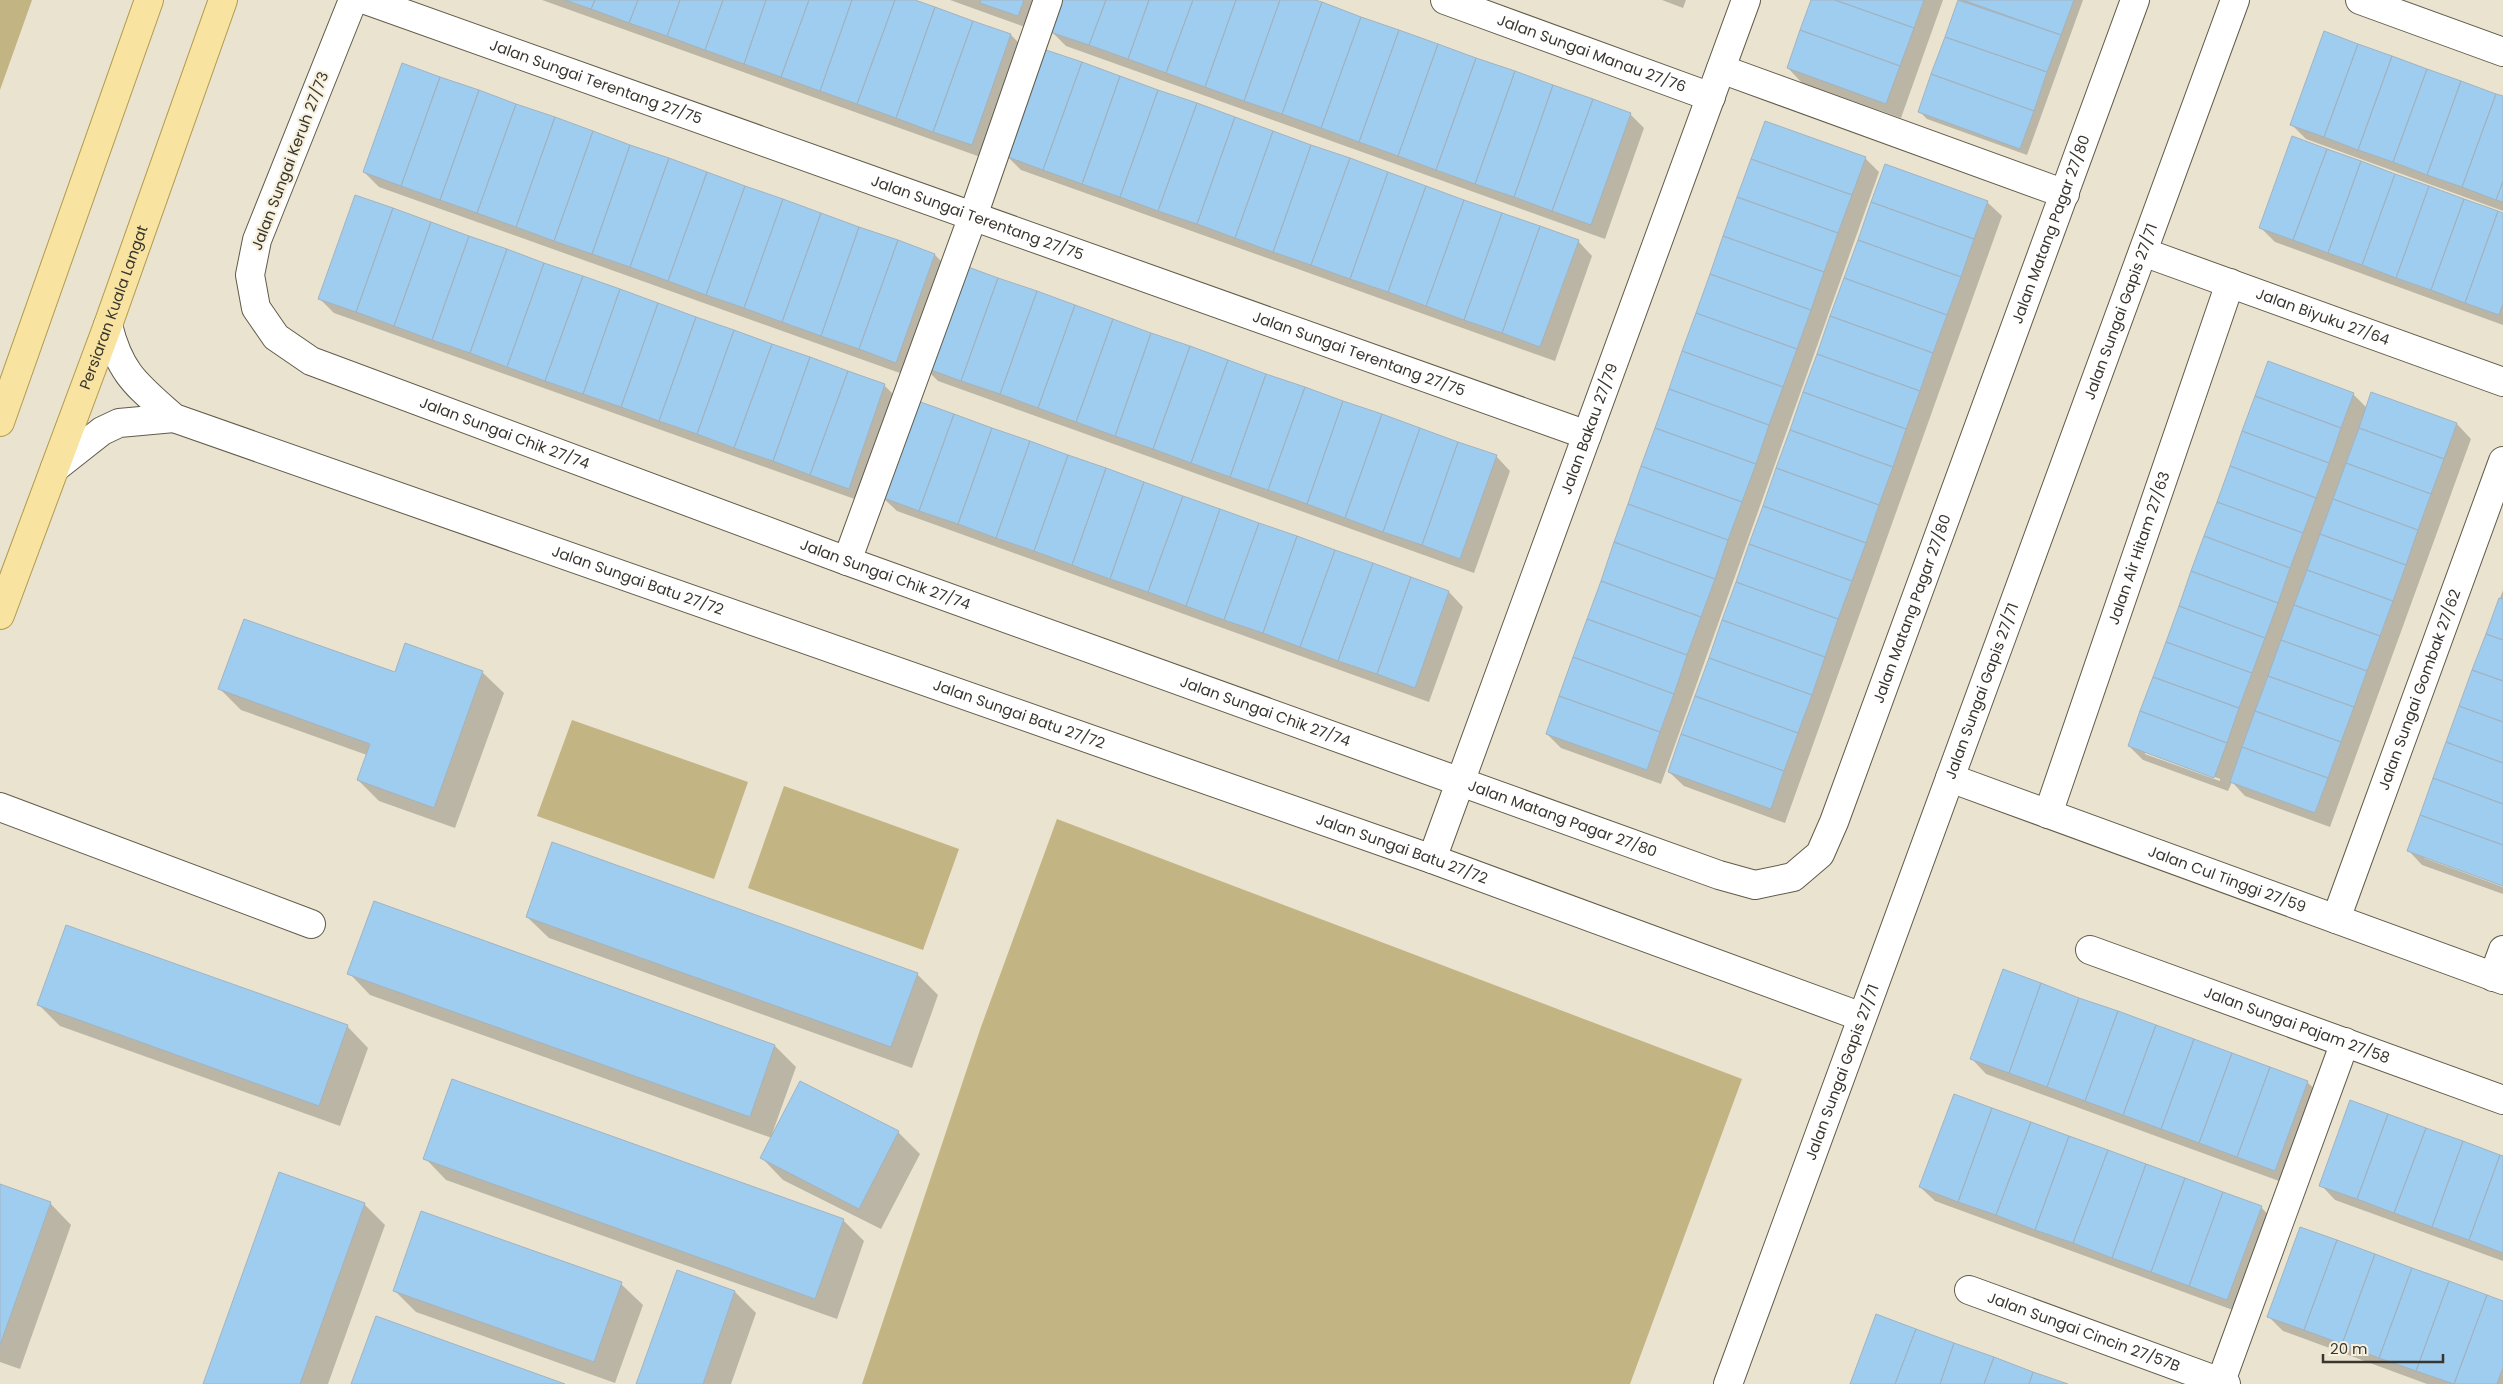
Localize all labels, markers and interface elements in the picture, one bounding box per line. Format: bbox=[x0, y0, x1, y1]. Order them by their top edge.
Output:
street label: Jalan Sungai Manau 27/76 bbox=[1494, 9, 1689, 97]
street label: Jalan Sungai Terentang 27/75 bbox=[487, 34, 705, 129]
street label: Jalan Sungai Keruh 27/73 bbox=[246, 69, 333, 253]
street label: Jalan Matang Pagar 27/80 bbox=[2006, 132, 2095, 327]
street label: Jalan Sungai Terentang 27/75 bbox=[868, 170, 1087, 265]
street label: Jalan Sungai Gapis 27/71 bbox=[2078, 221, 2162, 403]
street label: Persiaran Kuala Langat bbox=[74, 222, 153, 392]
street label: Jalan Biyuku 27/64 bbox=[2253, 283, 2393, 350]
street label: Jalan Sungai Terentang 27/75 bbox=[1250, 306, 1468, 401]
street label: Jalan Bakau 27/79 bbox=[1555, 360, 1622, 497]
street label: Jalan Sungai Chik 27/74 bbox=[417, 391, 593, 474]
street label: Jalan Air Hitam 27/63 bbox=[2103, 469, 2175, 627]
street label: Jalan Matang Pagar 27/80 bbox=[1867, 511, 1956, 706]
street label: Jalan Sungai Chik 27/74 bbox=[797, 533, 973, 615]
street label: Jalan Sungai Batu 27/72 bbox=[549, 540, 727, 620]
street label: Jalan Sungai Gombak 27/62 bbox=[2373, 586, 2465, 793]
street label: Jalan Sungai Gapis 27/71 bbox=[1940, 600, 2023, 782]
street label: Jalan Sungai Chik 27/74 bbox=[1177, 671, 1354, 751]
street label: Jalan Sungai Batu 27/72 bbox=[930, 674, 1108, 754]
street label: Jalan Matang Pagar 27/80 bbox=[1465, 774, 1660, 862]
street label: Jalan Sungai Batu 27/72 bbox=[1313, 808, 1491, 889]
street label: Jalan Cul Tinggi 27/59 bbox=[2145, 840, 2309, 917]
street label: Jalan Sungai Gapis 27/71 bbox=[1800, 981, 1884, 1163]
street label: Jalan Sungai Pajam 27/58 bbox=[2201, 981, 2393, 1068]
street label: Jalan Sungai Cincin 27/57B bbox=[1984, 1287, 2183, 1376]
scale bar bbox=[2323, 1332, 2443, 1364]
text: 20 m bbox=[2330, 1338, 2368, 1359]

